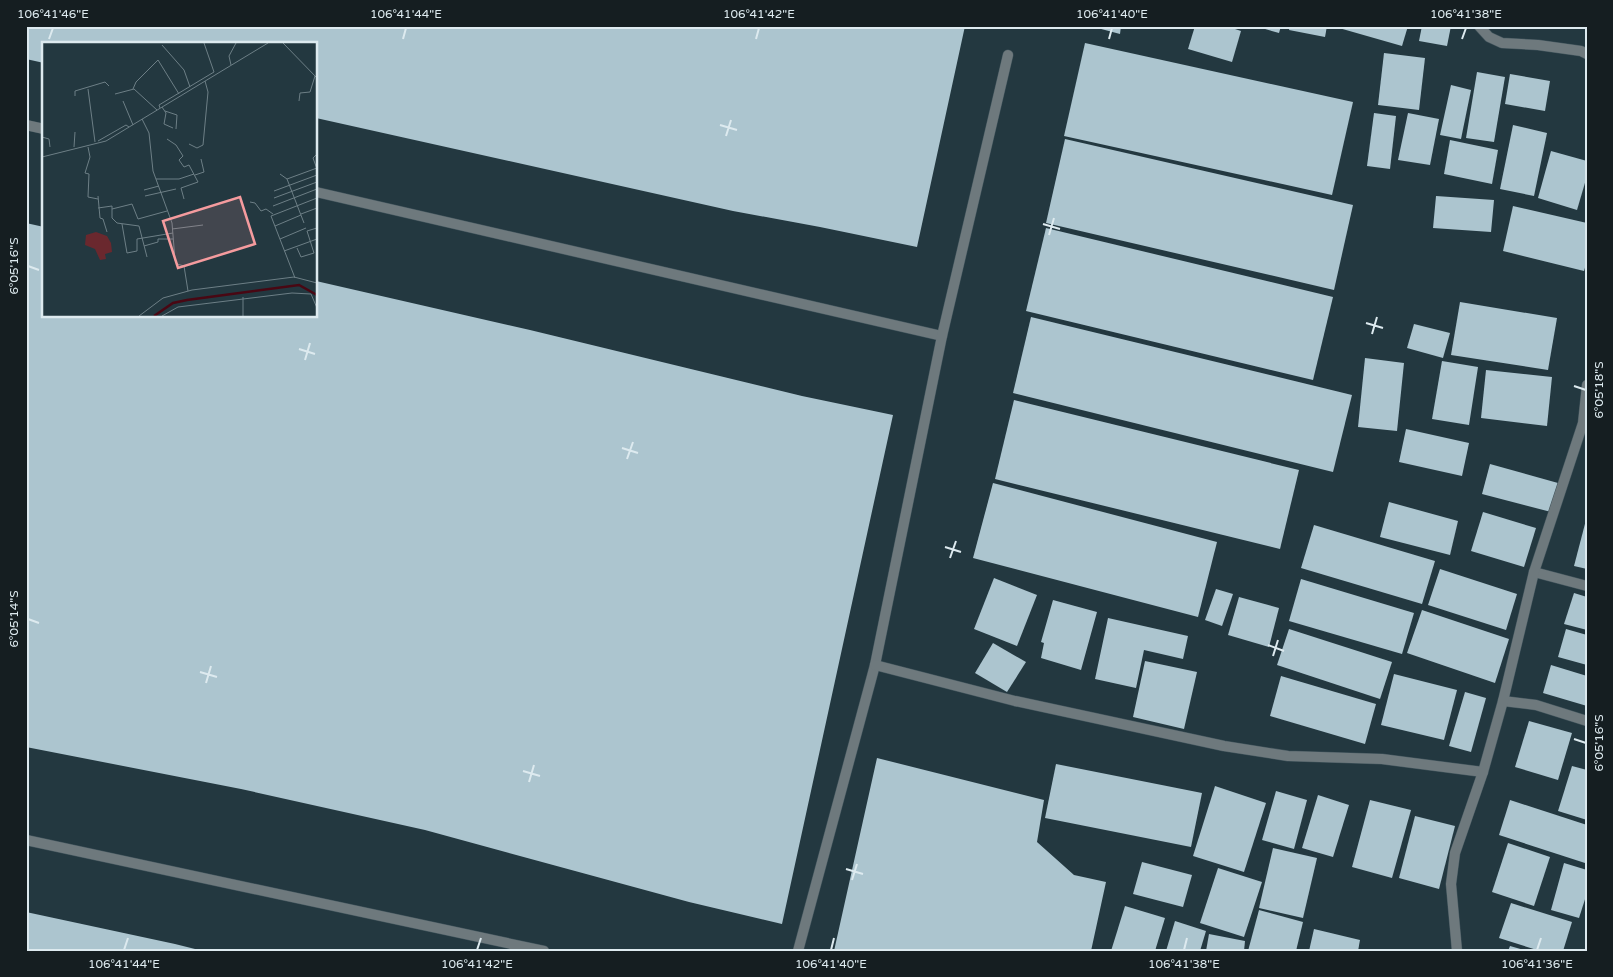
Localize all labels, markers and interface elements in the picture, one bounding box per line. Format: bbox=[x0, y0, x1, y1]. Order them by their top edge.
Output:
text: 106°41'46"E bbox=[17, 7, 89, 21]
text: 106°41'44"E bbox=[370, 7, 442, 21]
text: 106°41'42"E bbox=[723, 7, 795, 21]
text: 106°41'40"E bbox=[1076, 7, 1148, 21]
text: 106°41'38"E bbox=[1430, 7, 1502, 21]
inset map bbox=[42, 42, 318, 318]
text: 6°05'16"S bbox=[7, 237, 21, 295]
text: 6°05'18"S bbox=[1592, 361, 1606, 419]
text: 6°05'14"S bbox=[7, 590, 21, 648]
text: 6°05'16"S bbox=[1592, 714, 1606, 772]
text: 106°41'44"E bbox=[88, 957, 160, 971]
text: 106°41'42"E bbox=[441, 957, 513, 971]
text: 106°41'40"E bbox=[795, 957, 867, 971]
text: 106°41'38"E bbox=[1148, 957, 1220, 971]
text: 106°41'36"E bbox=[1501, 957, 1573, 971]

